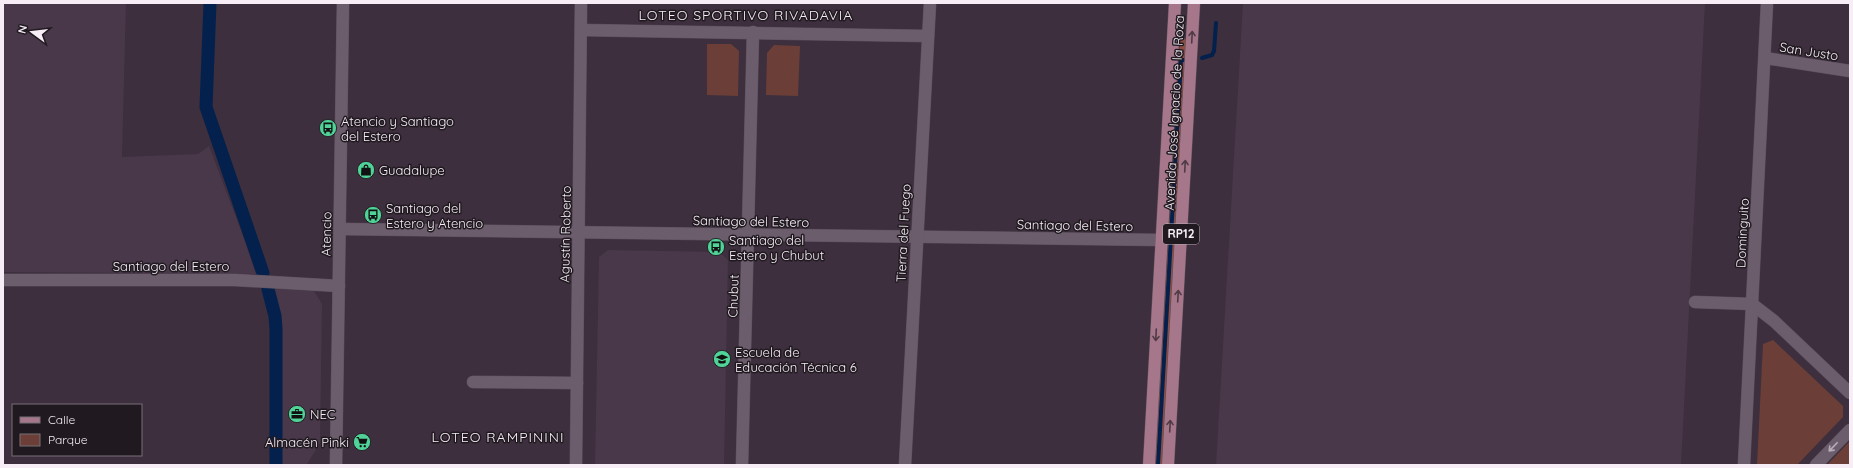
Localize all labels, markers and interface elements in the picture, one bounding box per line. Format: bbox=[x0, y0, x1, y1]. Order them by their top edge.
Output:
district label: LOTEO SPORTIVO RIVADAVIA bbox=[639, 6, 853, 24]
north arrow bbox=[12, 12, 52, 52]
street label: Avenida José Ignacio de la Roza bbox=[1161, 15, 1187, 211]
text: N bbox=[15, 24, 30, 35]
one-way arrow bbox=[1189, 31, 1196, 44]
street label: San Justo bbox=[1778, 38, 1840, 64]
place label: Atencio y Santiago del Estero bbox=[341, 113, 454, 144]
bus stop icon: Atencio y Santiago del Estero bbox=[318, 118, 338, 138]
shop icon: Guadalupe bbox=[356, 160, 376, 180]
one-way arrow bbox=[1181, 160, 1188, 173]
place label: Guadalupe bbox=[379, 162, 445, 178]
street label: Tierra del Fuego bbox=[892, 183, 914, 283]
street label: Agustín Roberto bbox=[556, 185, 574, 283]
street label: Dominguito bbox=[1732, 198, 1752, 268]
place label: Santiago del Estero y Atencio bbox=[386, 200, 483, 231]
bus stop icon: Santiago del Estero y Atencio bbox=[363, 205, 383, 225]
street label: Atencio bbox=[318, 211, 334, 257]
street label: Santiago del Estero bbox=[693, 212, 810, 230]
street label: Santiago del Estero bbox=[1017, 216, 1134, 234]
road number: RP12 bbox=[1163, 224, 1199, 244]
place label: Santiago del Estero y Chubut bbox=[729, 232, 824, 263]
bus stop icon: Santiago del Estero y Chubut bbox=[706, 237, 726, 257]
street label: Santiago del Estero bbox=[113, 258, 229, 274]
street label: Chubut bbox=[724, 274, 742, 318]
one-way arrow bbox=[1174, 290, 1181, 303]
one-way arrow bbox=[1153, 328, 1160, 341]
place label: Escuela de Educación Técnica 6 bbox=[735, 344, 857, 375]
school or university icon: Escuela de Educación Técnica 6 bbox=[712, 349, 732, 369]
legend bbox=[12, 404, 142, 456]
office icon: NEC bbox=[287, 404, 307, 424]
place label: NEC bbox=[310, 406, 336, 422]
text: Calle bbox=[48, 412, 76, 427]
one-way arrow bbox=[1167, 420, 1174, 433]
district label: LOTEO RAMPININI bbox=[432, 428, 564, 446]
text: Parque bbox=[48, 432, 88, 447]
supermarket icon: Almacén Pinki bbox=[352, 432, 372, 452]
place label: Almacén Pinki bbox=[265, 434, 349, 450]
one-way arrow bbox=[1828, 442, 1838, 452]

